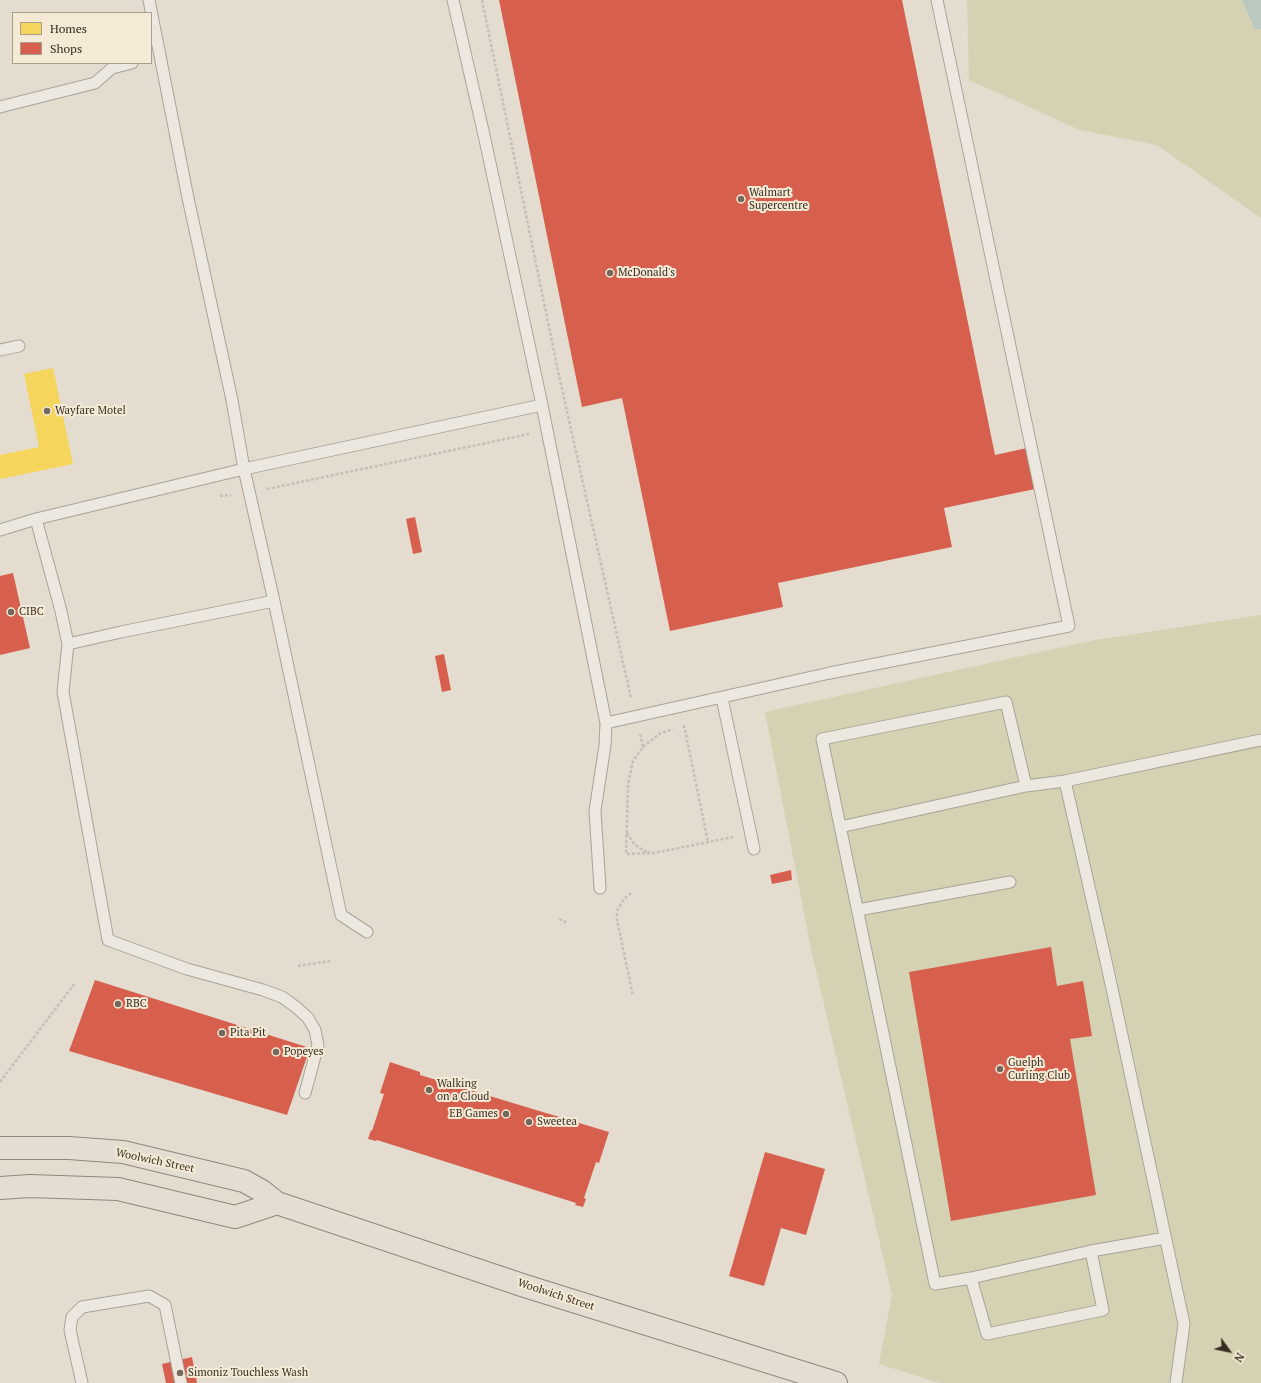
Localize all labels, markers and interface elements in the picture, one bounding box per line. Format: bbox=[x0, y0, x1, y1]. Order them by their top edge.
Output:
legend bbox=[12, 12, 152, 64]
text: Homes bbox=[50, 21, 87, 36]
text: Shops bbox=[50, 41, 82, 56]
place label: Walmart Supercentre bbox=[749, 186, 808, 212]
marker: Walmart Supercentre bbox=[736, 194, 746, 204]
place label: McDonald's bbox=[618, 266, 675, 280]
marker: McDonald's bbox=[605, 268, 615, 278]
place label: Wayfare Motel bbox=[55, 404, 126, 418]
marker: Wayfare Motel bbox=[42, 406, 52, 416]
place label: CIBC bbox=[19, 605, 44, 619]
marker: CIBC bbox=[6, 607, 16, 617]
place label: RBC bbox=[126, 997, 147, 1011]
marker: RBC bbox=[113, 999, 123, 1009]
place label: Pita Pit bbox=[230, 1026, 266, 1040]
marker: Pita Pit bbox=[217, 1028, 227, 1038]
place label: Popeyes bbox=[284, 1045, 324, 1059]
marker: Popeyes bbox=[271, 1047, 281, 1057]
place label: Guelph Curling Club bbox=[1008, 1056, 1070, 1082]
marker: Guelph Curling Club bbox=[995, 1064, 1005, 1074]
place label: Walking on a Cloud bbox=[437, 1077, 489, 1103]
marker: Walking on a Cloud bbox=[424, 1085, 434, 1095]
place label: EB Games bbox=[449, 1107, 498, 1121]
marker: EB Games bbox=[501, 1109, 511, 1119]
place label: Sweetea bbox=[537, 1115, 577, 1129]
marker: Sweetea bbox=[524, 1117, 534, 1127]
street label: Woolwich Street bbox=[115, 1146, 195, 1176]
street label: Woolwich Street bbox=[516, 1276, 596, 1314]
north arrow bbox=[1209, 1331, 1249, 1371]
text: N bbox=[1231, 1350, 1247, 1365]
place label: Simoniz Touchless Wash bbox=[188, 1366, 308, 1380]
marker: Simoniz Touchless Wash bbox=[175, 1368, 185, 1378]

